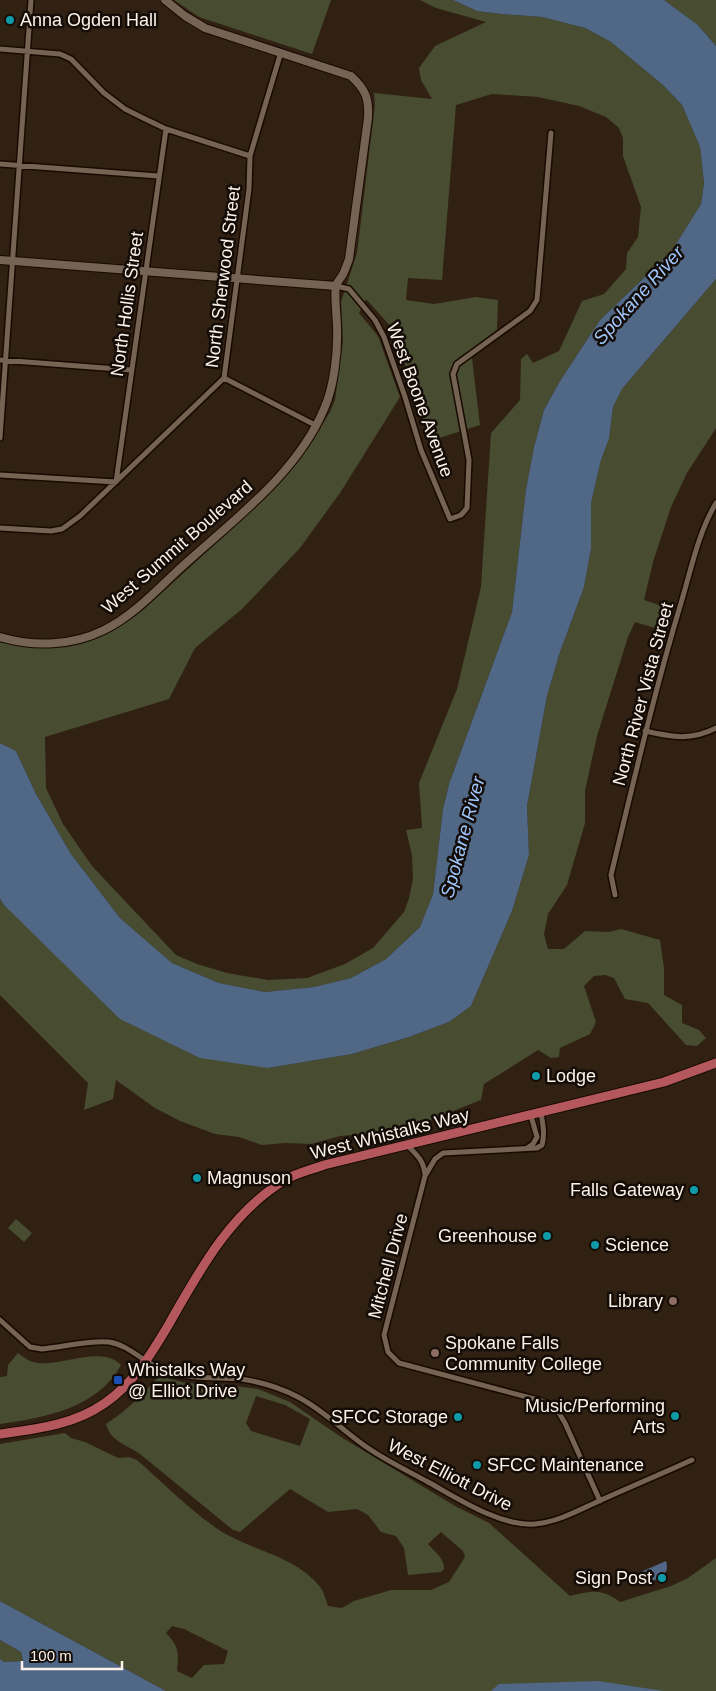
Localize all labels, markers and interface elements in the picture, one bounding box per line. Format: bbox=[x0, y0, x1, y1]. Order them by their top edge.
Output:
place label: Anna Ogden Hall bbox=[20, 10, 157, 30]
marker: Anna Ogden Hall bbox=[4, 14, 16, 26]
street label: North Sherwood Street bbox=[202, 185, 244, 369]
street label: North Hollis Street bbox=[107, 230, 147, 378]
water label: Spokane River bbox=[589, 242, 688, 349]
street label: West Boone Avenue bbox=[383, 320, 457, 480]
street label: West Summit Boulevard bbox=[98, 476, 256, 618]
street label: North River Vista Street bbox=[609, 600, 677, 788]
water label: Spokane River bbox=[436, 774, 489, 900]
place label: Lodge bbox=[546, 1066, 596, 1086]
marker: Lodge bbox=[530, 1070, 542, 1082]
street label: West Whistalks Way bbox=[308, 1105, 472, 1163]
place label: Magnuson bbox=[207, 1168, 291, 1188]
marker: Magnuson bbox=[191, 1172, 203, 1184]
place label: Falls Gateway bbox=[570, 1180, 684, 1200]
marker: Falls Gateway bbox=[688, 1184, 700, 1196]
street label: Mitchell Drive bbox=[364, 1211, 412, 1321]
place label: Greenhouse bbox=[438, 1226, 537, 1246]
marker: Greenhouse bbox=[541, 1230, 553, 1242]
place label: Science bbox=[605, 1235, 669, 1255]
marker: Science bbox=[589, 1239, 601, 1251]
place label: Library bbox=[608, 1291, 663, 1311]
marker: Library bbox=[667, 1295, 679, 1307]
place label: Spokane Falls Community College bbox=[445, 1333, 602, 1374]
marker: Spokane Falls Community College bbox=[429, 1347, 441, 1359]
place label: Whistalks Way @ Elliot Drive bbox=[128, 1360, 245, 1401]
marker: Whistalks Way @ Elliot Drive bbox=[112, 1374, 124, 1386]
place label: Music/Performing Arts bbox=[525, 1396, 665, 1437]
place label: SFCC Storage bbox=[331, 1407, 448, 1427]
marker: Music/Performing Arts bbox=[669, 1410, 681, 1422]
marker: SFCC Storage bbox=[452, 1411, 464, 1423]
street label: West Elliott Drive bbox=[385, 1435, 515, 1515]
place label: SFCC Maintenance bbox=[487, 1455, 644, 1475]
marker: SFCC Maintenance bbox=[471, 1459, 483, 1471]
place label: Sign Post bbox=[575, 1568, 652, 1588]
marker: Sign Post bbox=[656, 1572, 668, 1584]
scale bar bbox=[22, 1638, 122, 1670]
text: 100 m bbox=[30, 1647, 72, 1664]

